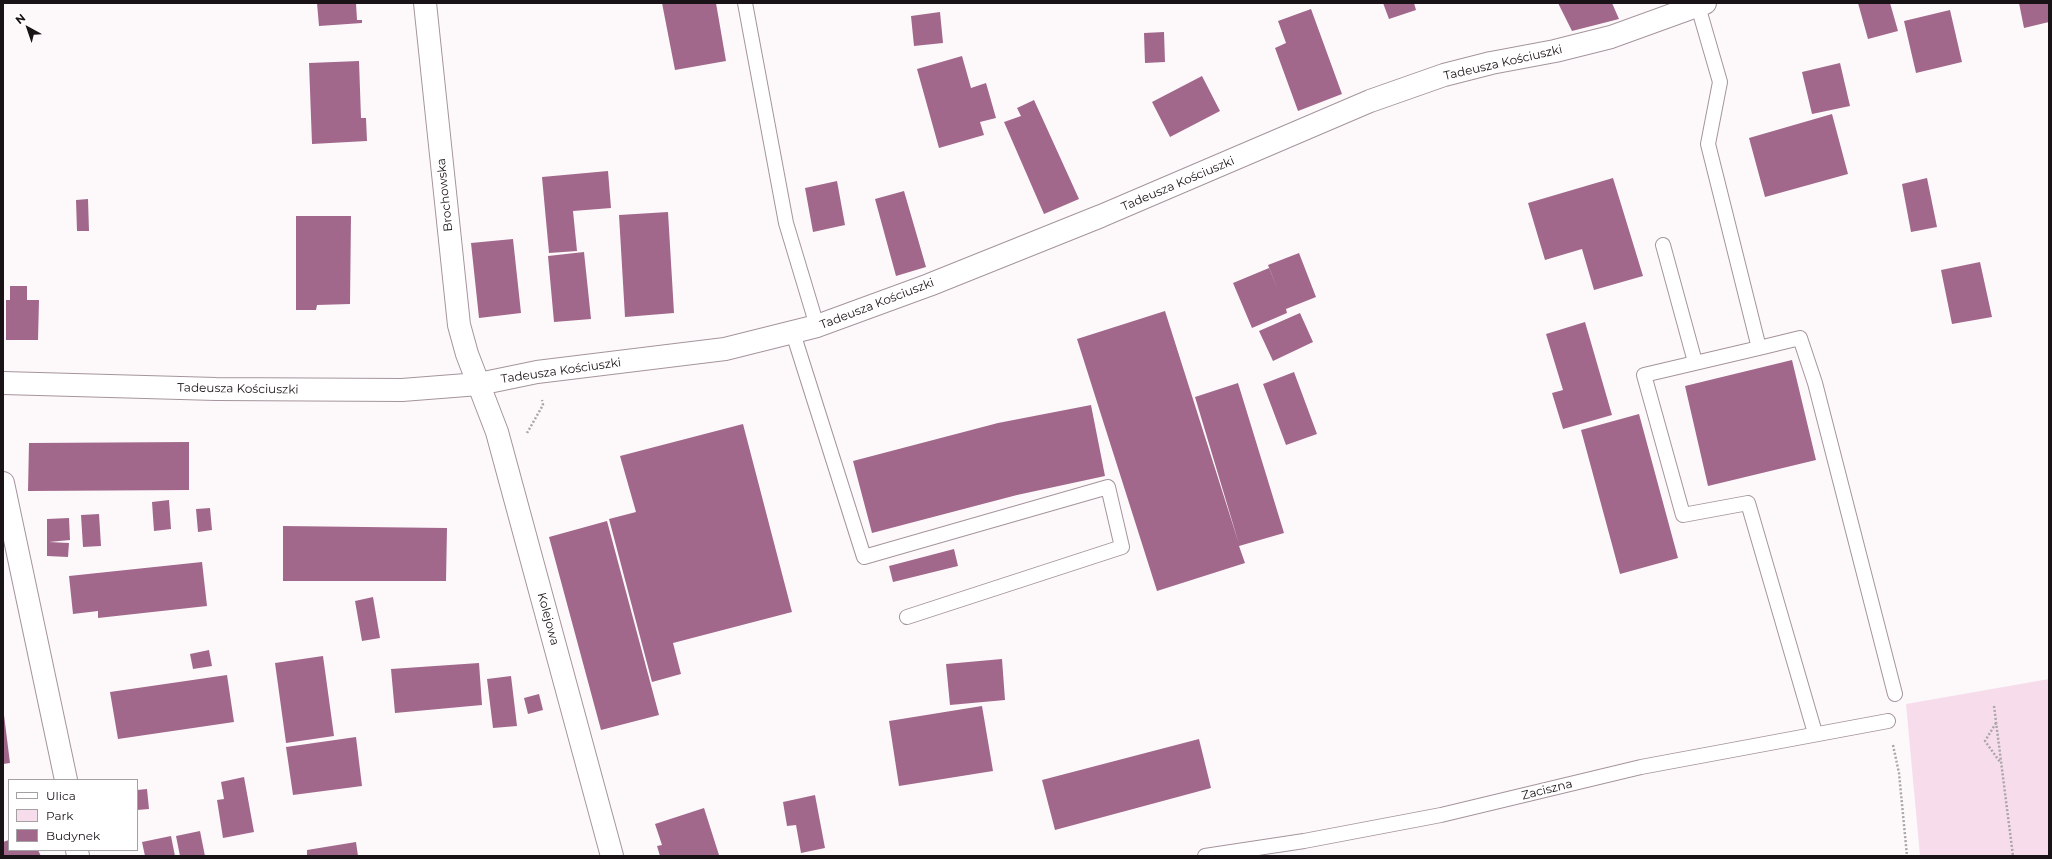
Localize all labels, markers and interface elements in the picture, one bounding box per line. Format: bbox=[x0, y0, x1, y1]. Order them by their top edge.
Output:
north arrow bbox=[8, 8, 48, 48]
text: N bbox=[12, 11, 28, 27]
street label: Tadeusza Kościuszki bbox=[1442, 42, 1564, 84]
street label: Tadeusza Kościuszki bbox=[1119, 154, 1237, 214]
street label: Brochowska bbox=[434, 158, 456, 232]
street label: Tadeusza Kościuszki bbox=[818, 276, 936, 332]
street label: Tadeusza Kościuszki bbox=[500, 355, 622, 387]
street label: Tadeusza Kościuszki bbox=[177, 381, 299, 397]
street label: Kolejowa bbox=[534, 591, 562, 647]
street label: Zaciszna bbox=[1520, 777, 1574, 803]
legend bbox=[8, 779, 138, 851]
text: Ulica bbox=[46, 788, 76, 803]
text: Park bbox=[46, 808, 73, 823]
text: Budynek bbox=[46, 828, 100, 843]

